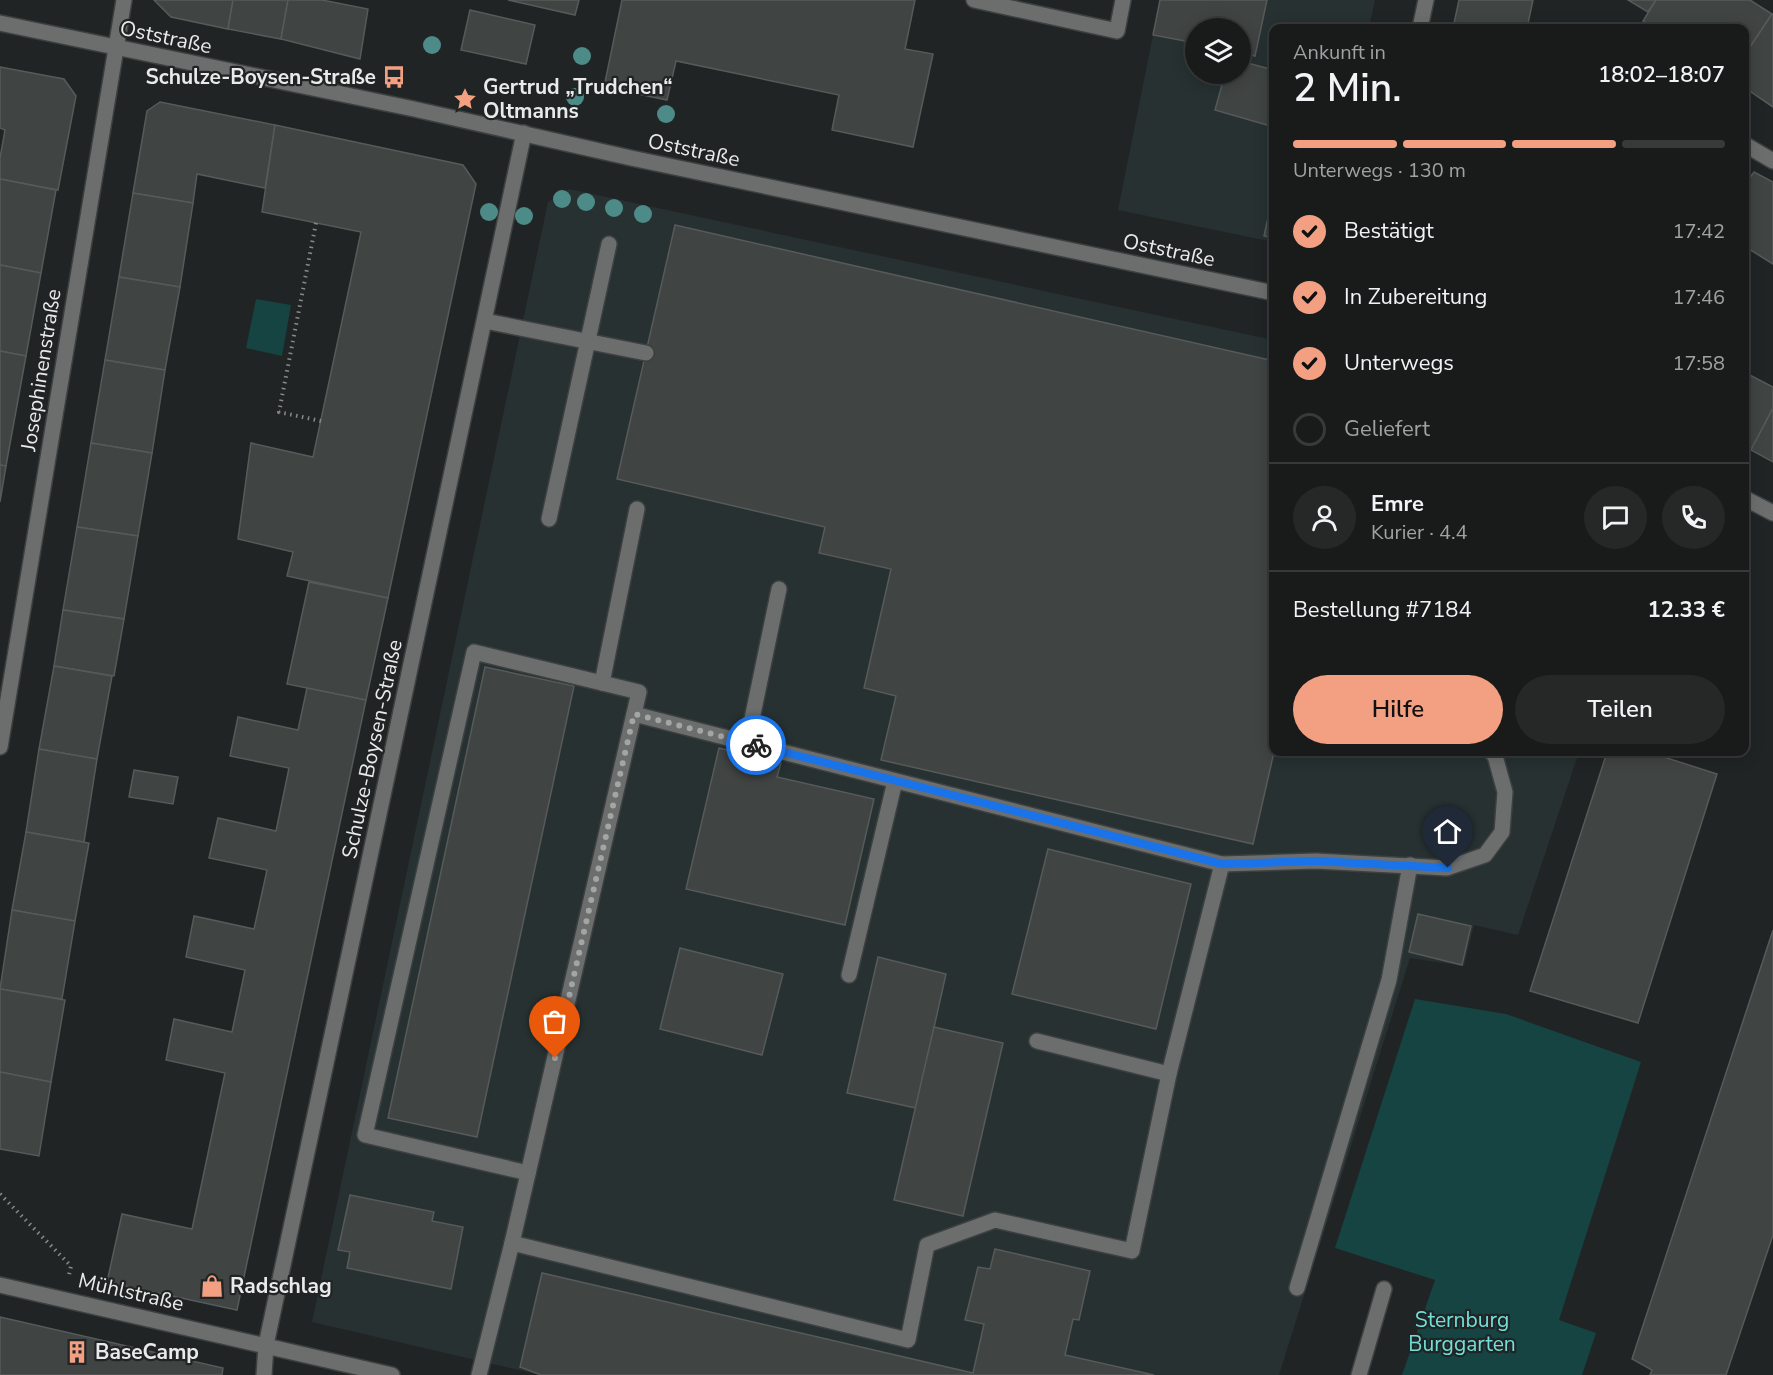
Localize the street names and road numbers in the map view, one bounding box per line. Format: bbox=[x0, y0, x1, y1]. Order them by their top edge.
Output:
street label: Oststraße bbox=[117, 14, 215, 60]
street label: Oststraße bbox=[645, 127, 743, 173]
street label: Oststraße bbox=[1120, 227, 1218, 273]
street label: Josephinenstraße bbox=[14, 287, 68, 454]
street label: Schulze-Boysen-Straße bbox=[335, 637, 409, 861]
street label: Mühlstraße bbox=[75, 1266, 187, 1318]

